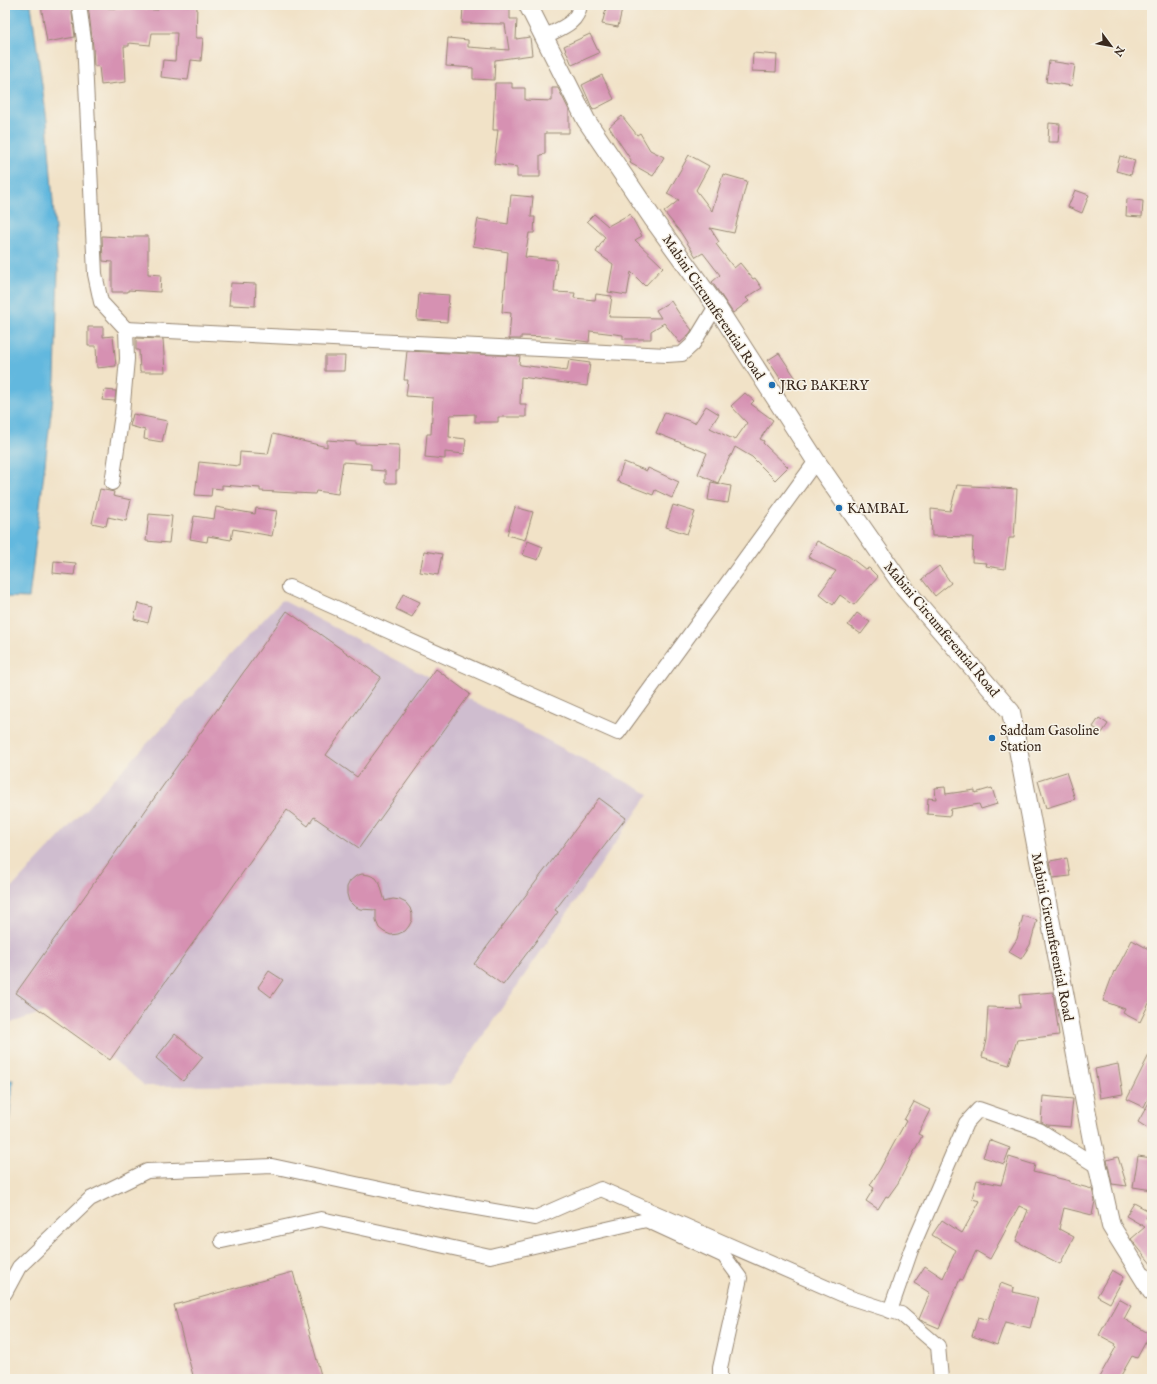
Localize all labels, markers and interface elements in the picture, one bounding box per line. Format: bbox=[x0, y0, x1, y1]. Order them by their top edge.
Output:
north arrow bbox=[1091, 26, 1131, 66]
text: N bbox=[1110, 42, 1128, 59]
street label: Mabini Circumferential Road bbox=[658, 232, 769, 384]
place label: JRG BAKERY bbox=[778, 377, 870, 395]
marker: JRG BAKERY bbox=[767, 380, 777, 390]
place label: KAMBAL bbox=[847, 500, 908, 518]
marker: KAMBAL bbox=[834, 503, 844, 513]
street label: Mabini Circumferential Road bbox=[879, 558, 1003, 701]
place label: Saddam Gasoline Station bbox=[1000, 722, 1100, 756]
marker: Saddam Gasoline Station bbox=[987, 733, 997, 743]
street label: Mabini Circumferential Road bbox=[1027, 851, 1077, 1023]

